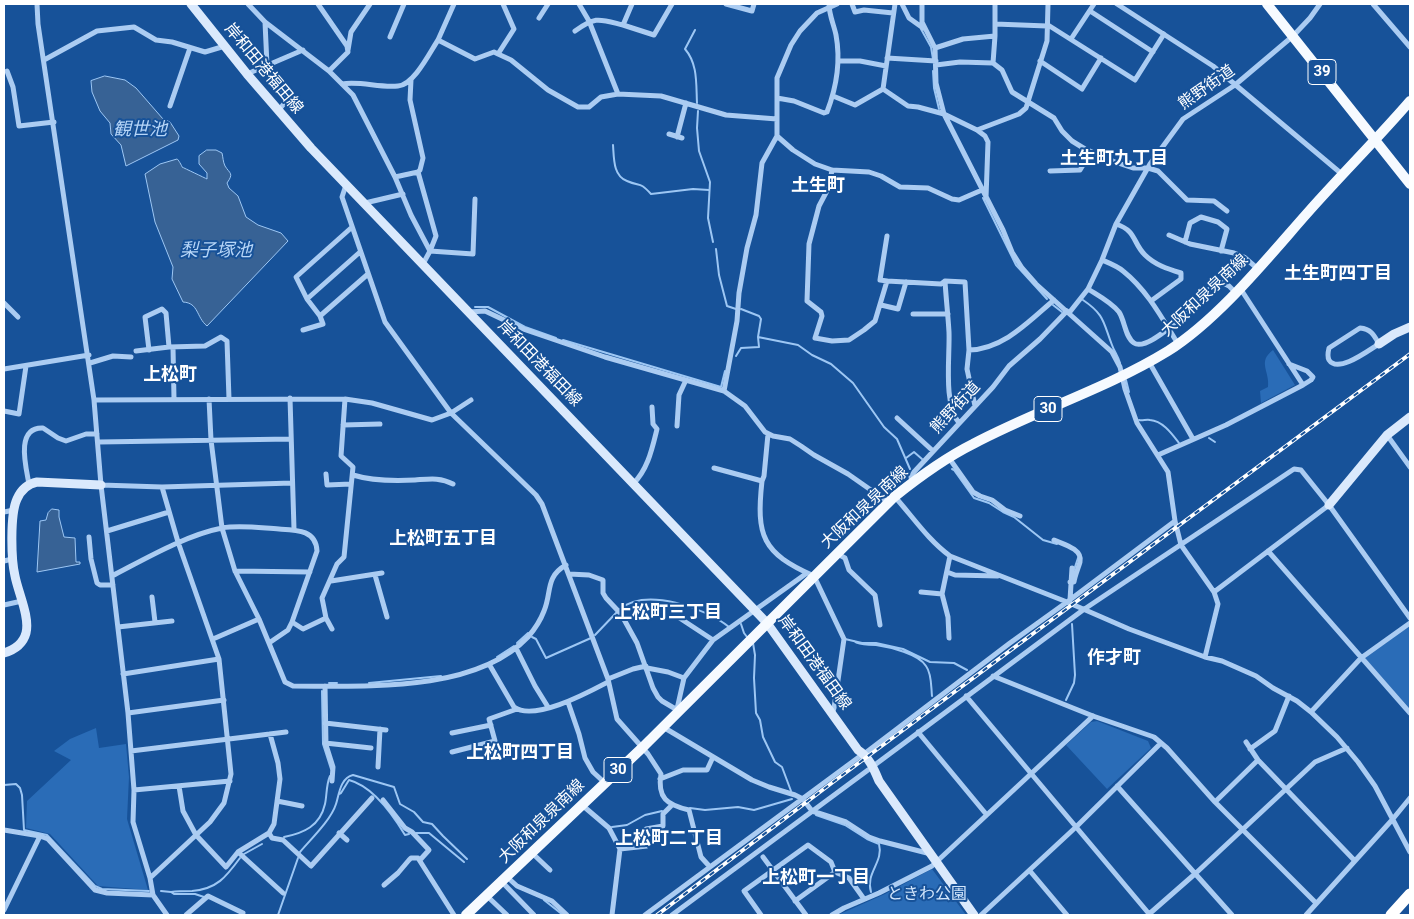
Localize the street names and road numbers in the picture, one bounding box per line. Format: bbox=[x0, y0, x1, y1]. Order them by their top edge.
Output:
street label: 岸和田港福田線 bbox=[220, 20, 306, 118]
road number: 39 bbox=[1308, 60, 1336, 84]
street label: 熊野街道 bbox=[1175, 62, 1239, 114]
street label: 大阪和泉泉南線 bbox=[1157, 251, 1253, 341]
street label: 岸和田港福田線 bbox=[493, 317, 585, 411]
street label: 熊野街道 bbox=[927, 378, 985, 438]
road number: 30 bbox=[1034, 396, 1062, 422]
street label: 大阪和泉泉南線 bbox=[817, 463, 913, 553]
street label: 岸和田港福田線 bbox=[773, 612, 855, 714]
road number: 30 bbox=[604, 758, 632, 782]
street label: 大阪和泉泉南線 bbox=[495, 776, 589, 868]

